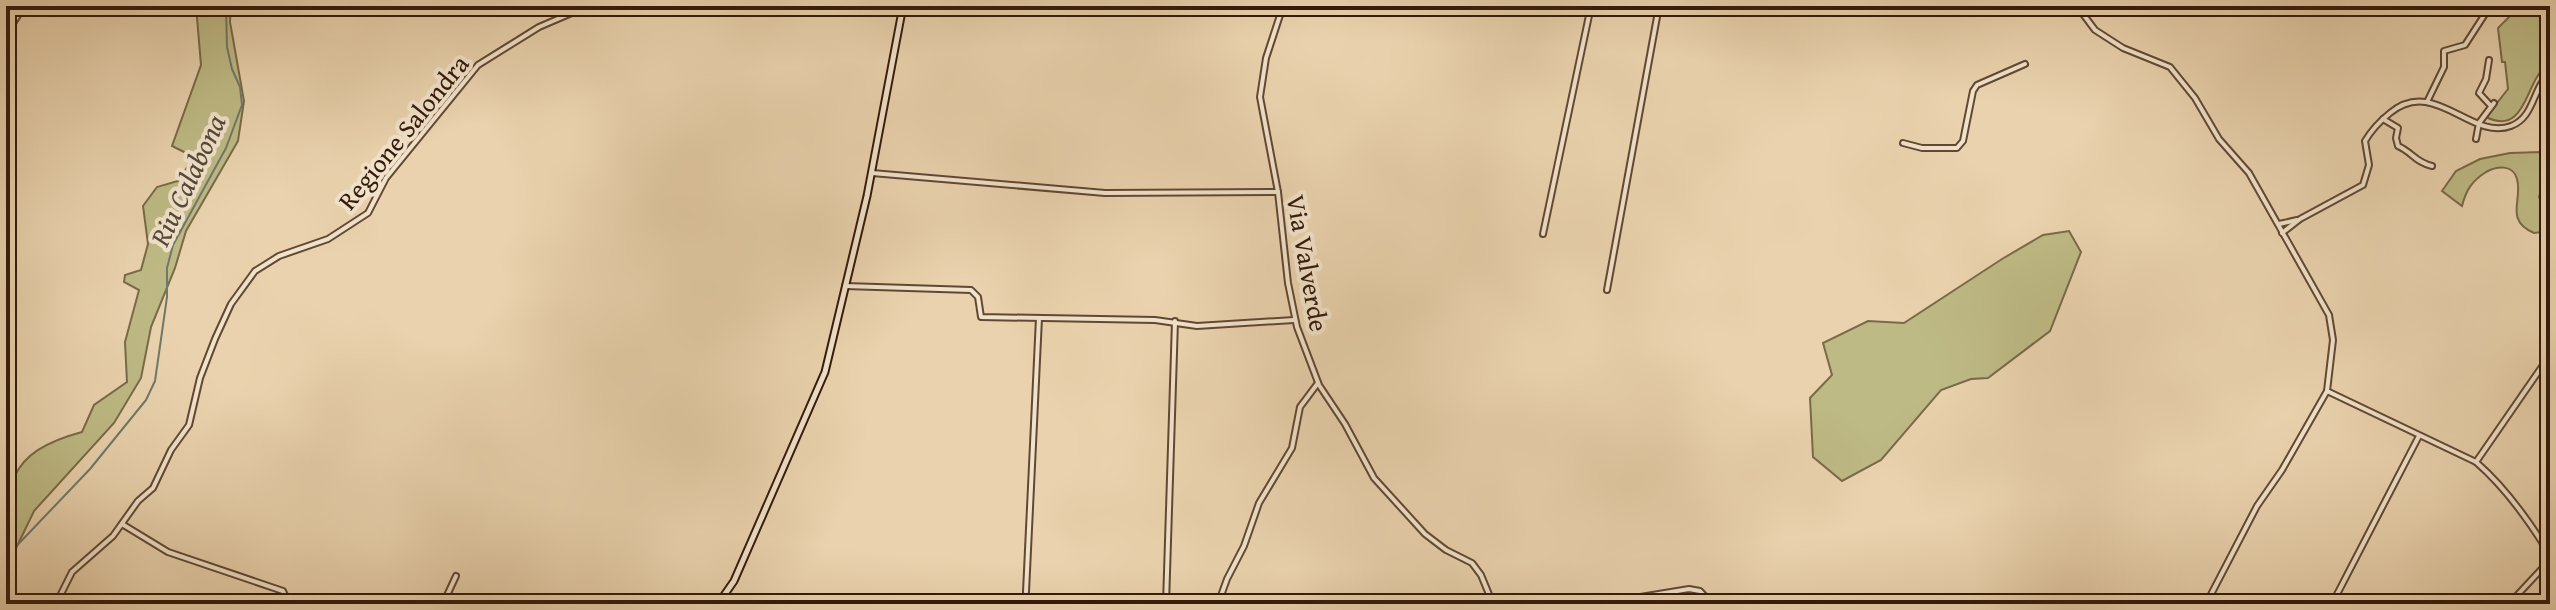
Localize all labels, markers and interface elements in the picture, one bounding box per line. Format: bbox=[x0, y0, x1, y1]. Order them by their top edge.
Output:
street label: Regione Salondra bbox=[328, 45, 478, 218]
water label: Riu Calabona bbox=[138, 107, 235, 253]
street label: Via Valverde bbox=[1277, 191, 1339, 335]

